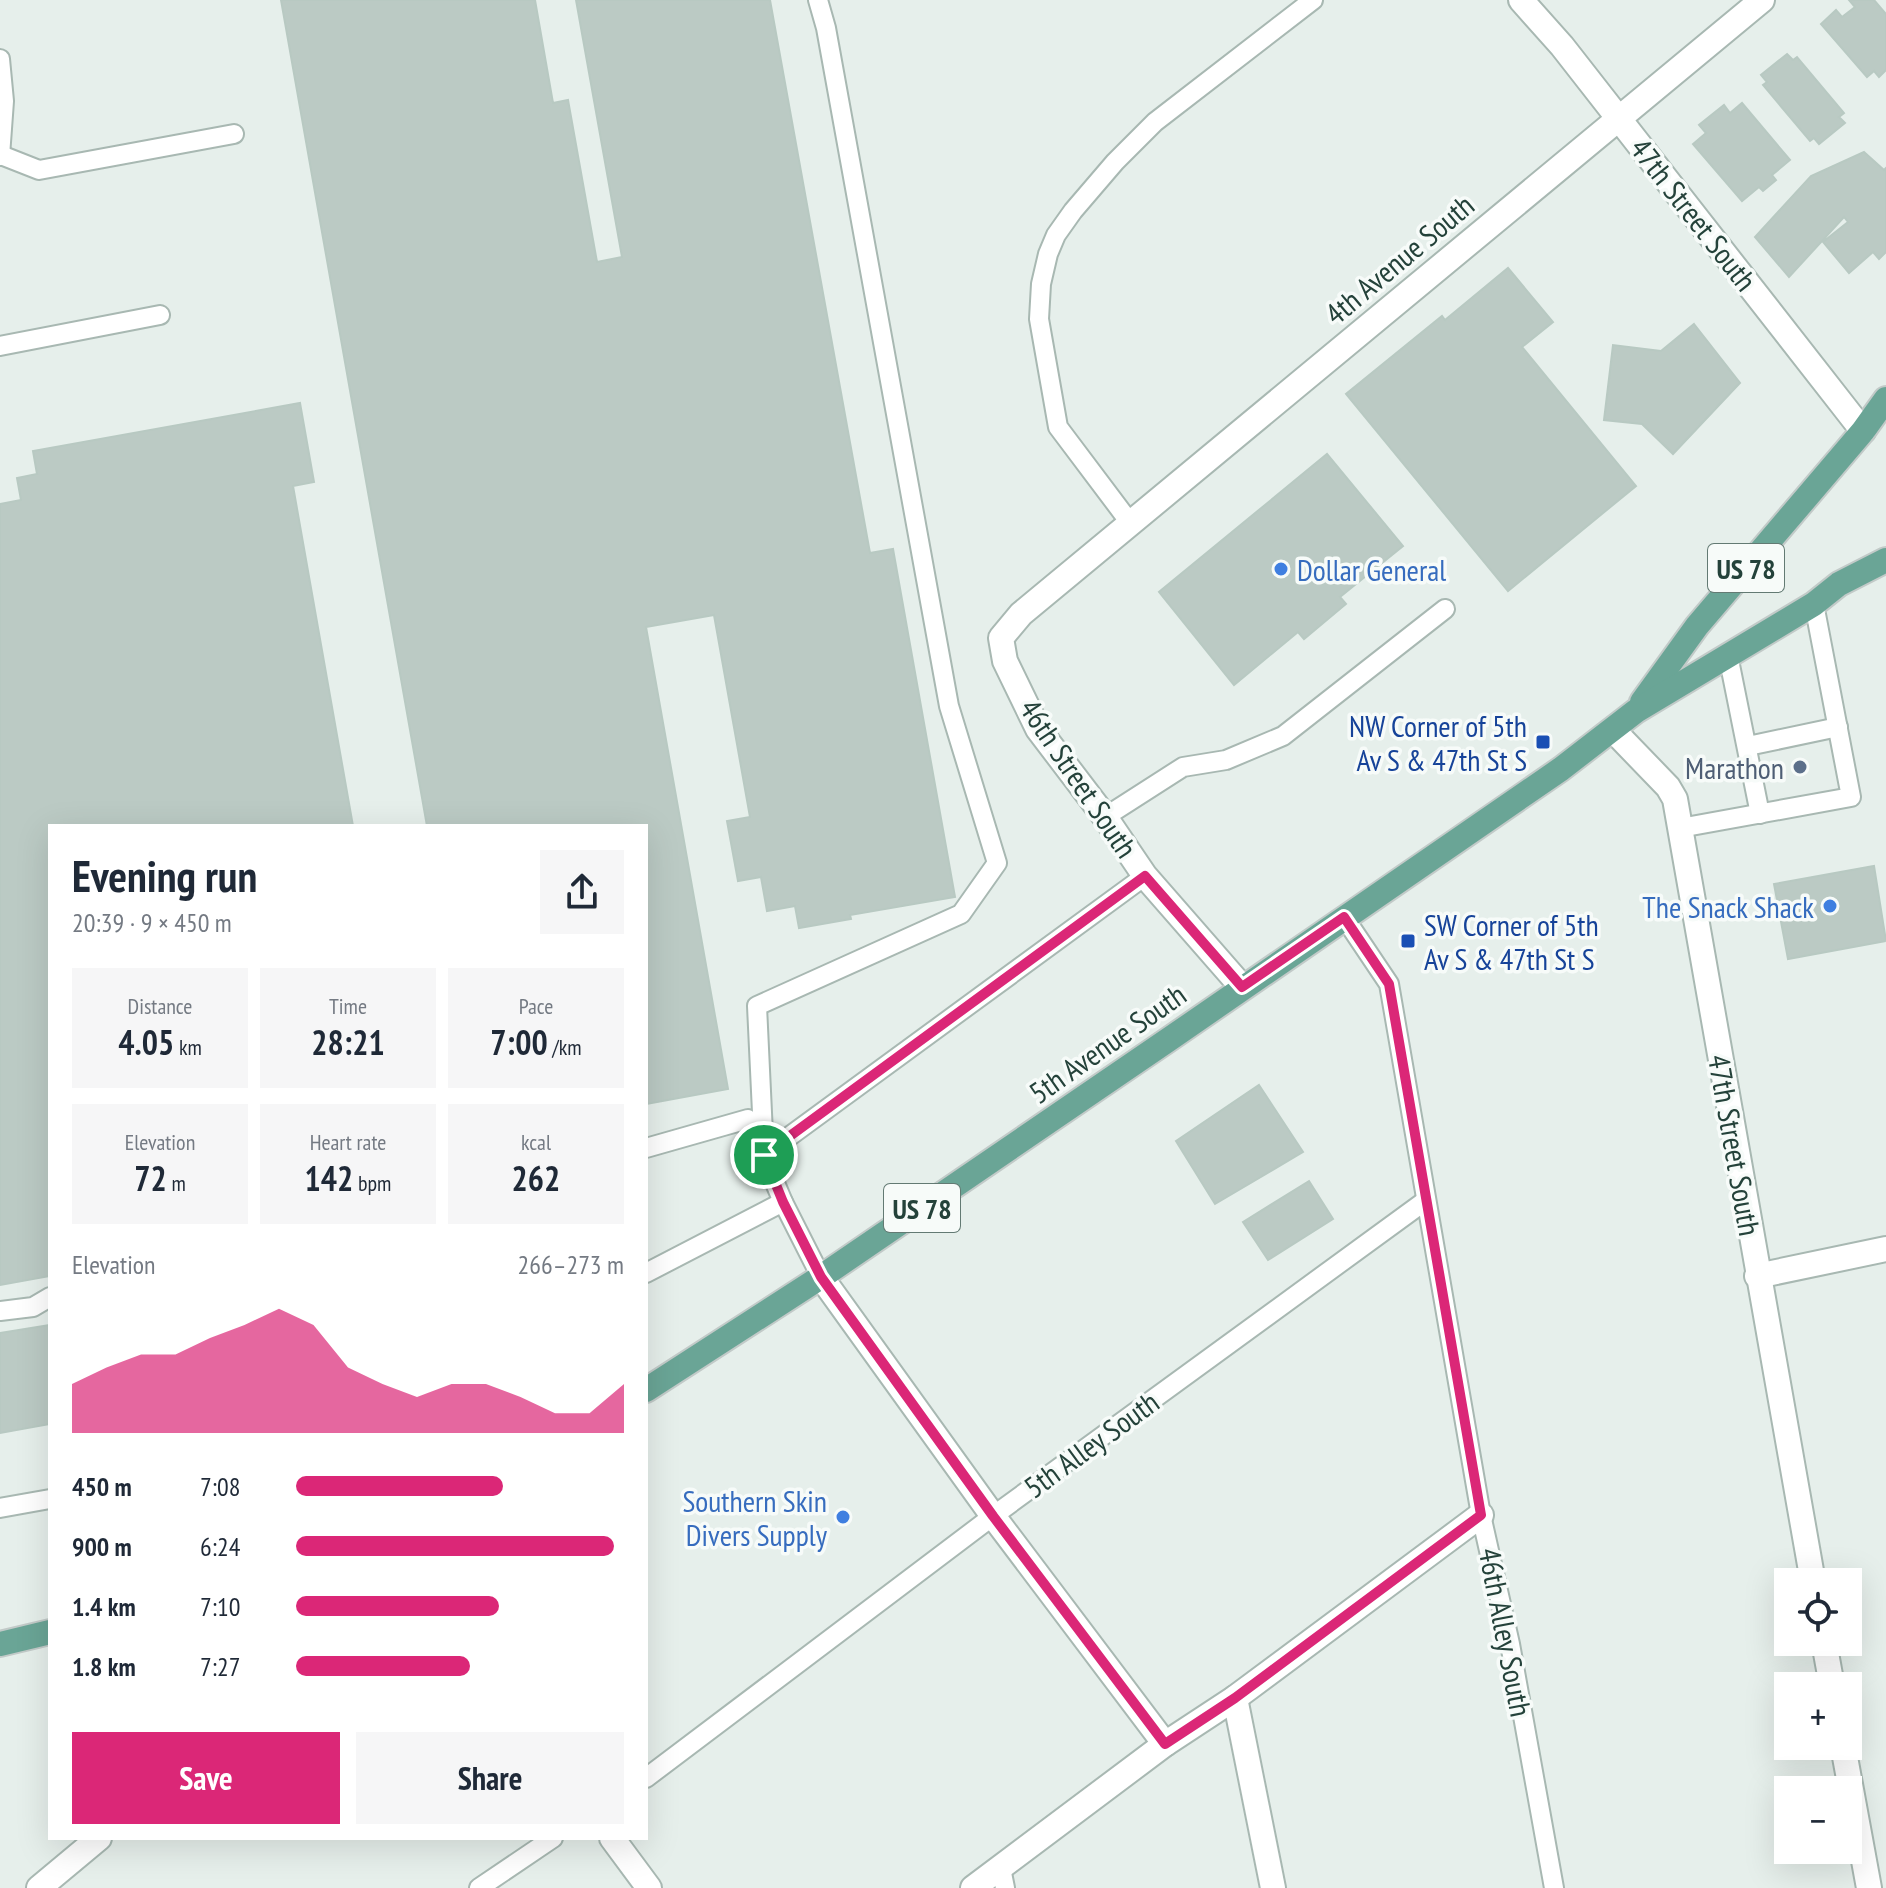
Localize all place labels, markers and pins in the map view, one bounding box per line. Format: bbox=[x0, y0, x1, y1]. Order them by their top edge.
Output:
place label: Dollar General bbox=[1297, 550, 1446, 589]
marker: Dollar General bbox=[1272, 560, 1290, 578]
place label: NW Corner of 5th Av S & 47th St S bbox=[1349, 706, 1527, 779]
marker: NW Corner of 5th Av S & 47th St S bbox=[1534, 733, 1552, 751]
place label: Marathon bbox=[1685, 748, 1784, 787]
marker: Marathon bbox=[1791, 758, 1809, 776]
place label: The Snack Shack bbox=[1642, 887, 1814, 926]
marker: The Snack Shack bbox=[1821, 897, 1839, 915]
place label: SW Corner of 5th Av S & 47th St S bbox=[1424, 905, 1599, 978]
marker: SW Corner of 5th Av S & 47th St S bbox=[1399, 932, 1417, 950]
pin bbox=[730, 1121, 798, 1189]
place label: Southern Skin Divers Supply bbox=[682, 1481, 828, 1554]
marker: Southern Skin Divers Supply bbox=[834, 1508, 852, 1526]

